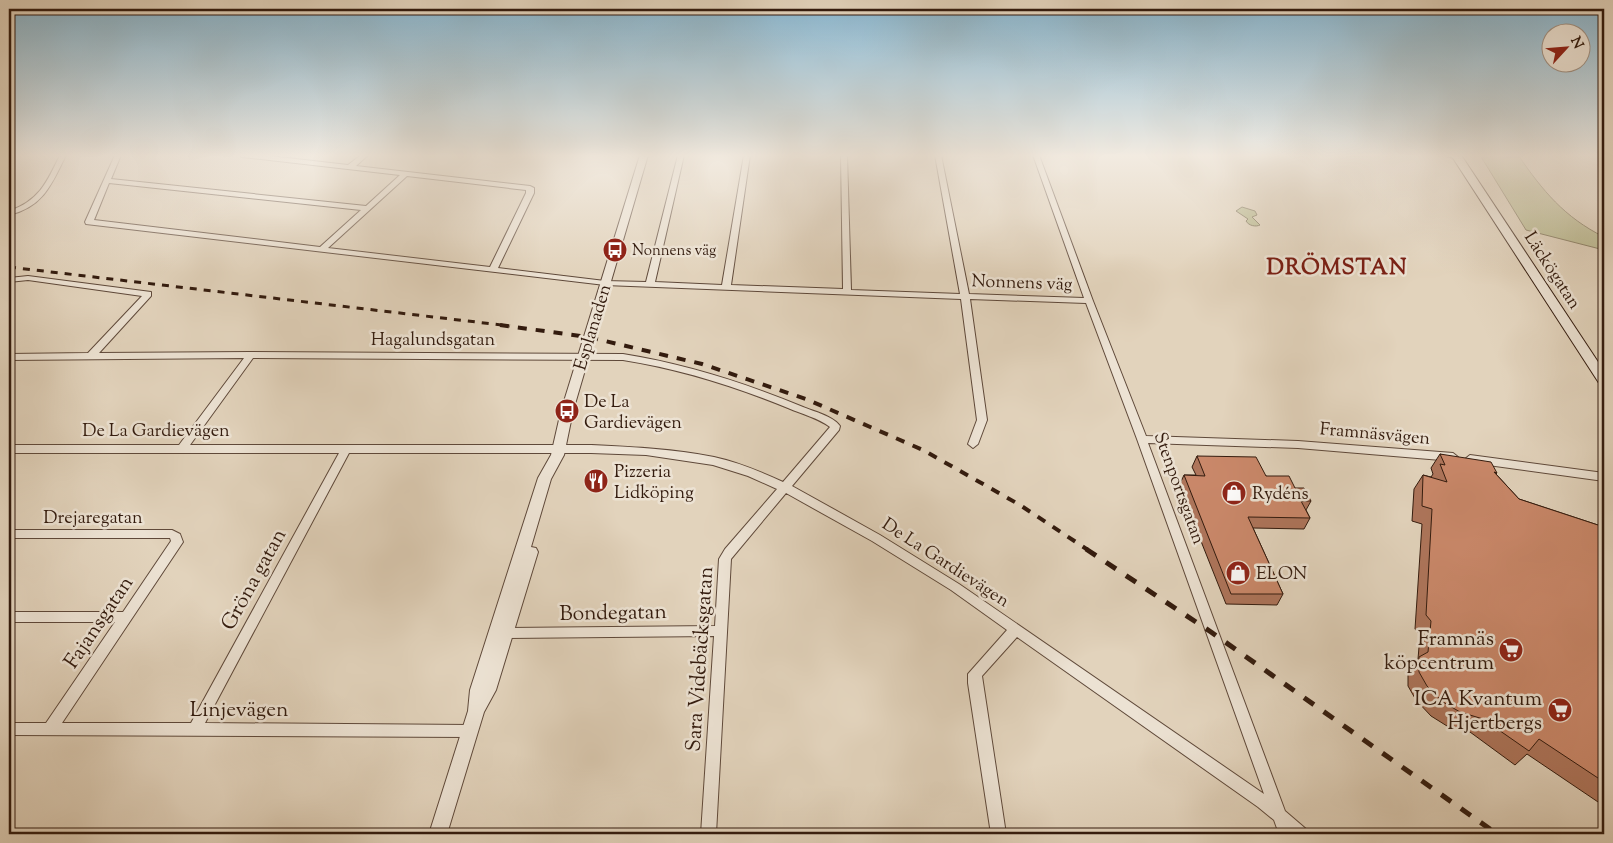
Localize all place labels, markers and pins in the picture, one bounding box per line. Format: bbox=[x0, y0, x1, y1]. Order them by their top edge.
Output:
bus stop icon: Nonnens väg bbox=[602, 237, 628, 263]
place label: Nonnens väg bbox=[632, 241, 716, 262]
place label: De La Gardievägen bbox=[584, 390, 682, 437]
bus stop icon: De La Gardievägen bbox=[554, 398, 580, 424]
place label: Pizzeria Lidköping bbox=[614, 460, 694, 507]
restaurant icon: Pizzeria Lidköping bbox=[583, 468, 609, 494]
shop icon: Rydéns bbox=[1221, 480, 1247, 506]
place label: Rydéns bbox=[1252, 482, 1309, 508]
shop icon: ELON bbox=[1225, 560, 1251, 586]
place label: ELON bbox=[1256, 562, 1307, 588]
place label: Framnäs köpcentrum bbox=[1384, 625, 1494, 679]
supermarket icon: Framnäs köpcentrum bbox=[1498, 637, 1524, 663]
place label: ICA Kvantum Hjertbergs bbox=[1414, 685, 1542, 739]
supermarket icon: ICA Kvantum Hjertbergs bbox=[1547, 697, 1573, 723]

